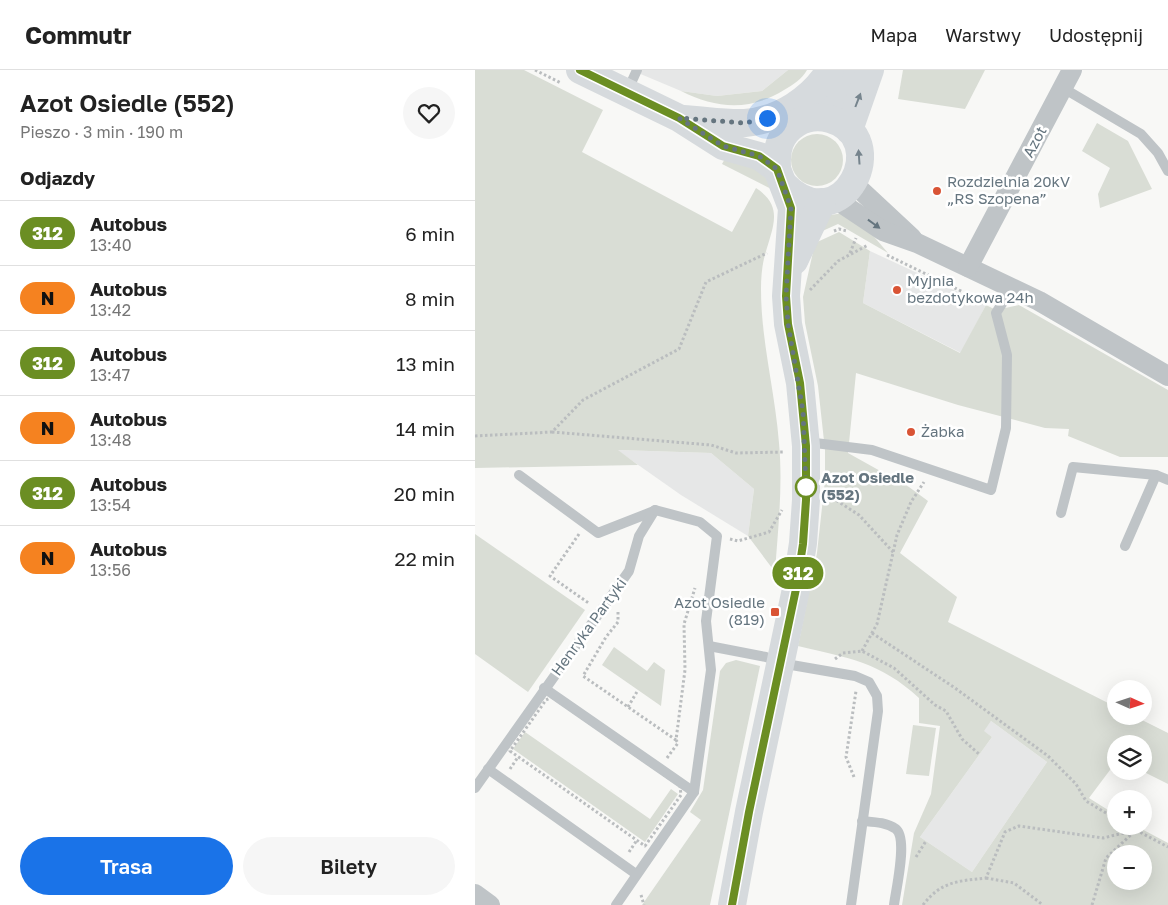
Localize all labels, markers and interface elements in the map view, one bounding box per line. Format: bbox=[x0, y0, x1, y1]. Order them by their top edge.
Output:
text: Commutr bbox=[25, 20, 132, 49]
text: Mapa bbox=[870, 24, 917, 46]
text: Warstwy bbox=[945, 24, 1021, 46]
text: Udostępnij bbox=[1049, 24, 1143, 46]
button: heart bbox=[403, 87, 455, 139]
text: Azot Osiedle (552) bbox=[20, 88, 235, 117]
one-way arrow bbox=[855, 93, 863, 107]
your location bbox=[755, 106, 780, 131]
text: Pieszo · 3 min · 190 m bbox=[20, 122, 183, 142]
street label: Azot bbox=[1018, 123, 1050, 160]
one-way arrow bbox=[855, 149, 863, 165]
text: Odjazdy bbox=[20, 166, 95, 189]
place label: Rozdzielnia 20kV „RS Szopena” bbox=[947, 172, 1070, 207]
marker: Rozdzielnia 20kV „RS Szopena” bbox=[931, 185, 943, 197]
text: Autobus bbox=[90, 212, 167, 235]
one-way arrow bbox=[867, 219, 881, 229]
text: 312 bbox=[32, 222, 63, 244]
text: 6 min bbox=[405, 222, 455, 245]
text: 13:40 bbox=[90, 235, 132, 255]
place label: Myjnia bezdotykowa 24h bbox=[907, 271, 1034, 306]
text: Autobus bbox=[90, 277, 167, 300]
marker: Myjnia bezdotykowa 24h bbox=[891, 284, 903, 296]
text: N bbox=[41, 287, 54, 309]
text: 8 min bbox=[405, 287, 455, 310]
text: 13:42 bbox=[90, 300, 131, 320]
text: Autobus bbox=[90, 342, 167, 365]
text: 312 bbox=[32, 352, 63, 374]
text: 13 min bbox=[396, 352, 455, 375]
text: 13:47 bbox=[90, 365, 130, 385]
text: Autobus bbox=[90, 407, 167, 430]
text: N bbox=[41, 417, 54, 439]
text: 14 min bbox=[396, 417, 455, 440]
place label: Żabka bbox=[921, 422, 965, 440]
marker: Żabka bbox=[905, 426, 917, 438]
text: 13:48 bbox=[90, 430, 131, 450]
place label: Azot Osiedle (552) bbox=[821, 468, 914, 503]
text: Autobus bbox=[90, 472, 167, 495]
marker: Azot Osiedle (552) bbox=[795, 476, 817, 498]
text: 312 bbox=[32, 482, 63, 504]
text: 20 min bbox=[394, 482, 455, 505]
text: 13:54 bbox=[90, 495, 131, 515]
text: Autobus bbox=[90, 537, 167, 560]
text: N bbox=[41, 547, 54, 569]
text: 22 min bbox=[395, 547, 455, 570]
line badge: 312 bbox=[769, 557, 827, 589]
text: 13:56 bbox=[90, 560, 131, 580]
text: 312 bbox=[782, 562, 814, 584]
street label: Henryka Partyki bbox=[547, 574, 630, 679]
place label: Azot Osiedle (819) bbox=[674, 593, 765, 628]
marker: Azot Osiedle (819) bbox=[769, 606, 781, 618]
north arrow bbox=[1107, 680, 1153, 725]
map controls bbox=[1107, 680, 1152, 890]
button: layers bbox=[1107, 735, 1152, 780]
button: + bbox=[1107, 790, 1152, 835]
button: Trasa bbox=[20, 837, 233, 895]
button: Bilety bbox=[243, 837, 455, 895]
button: − bbox=[1107, 845, 1152, 890]

